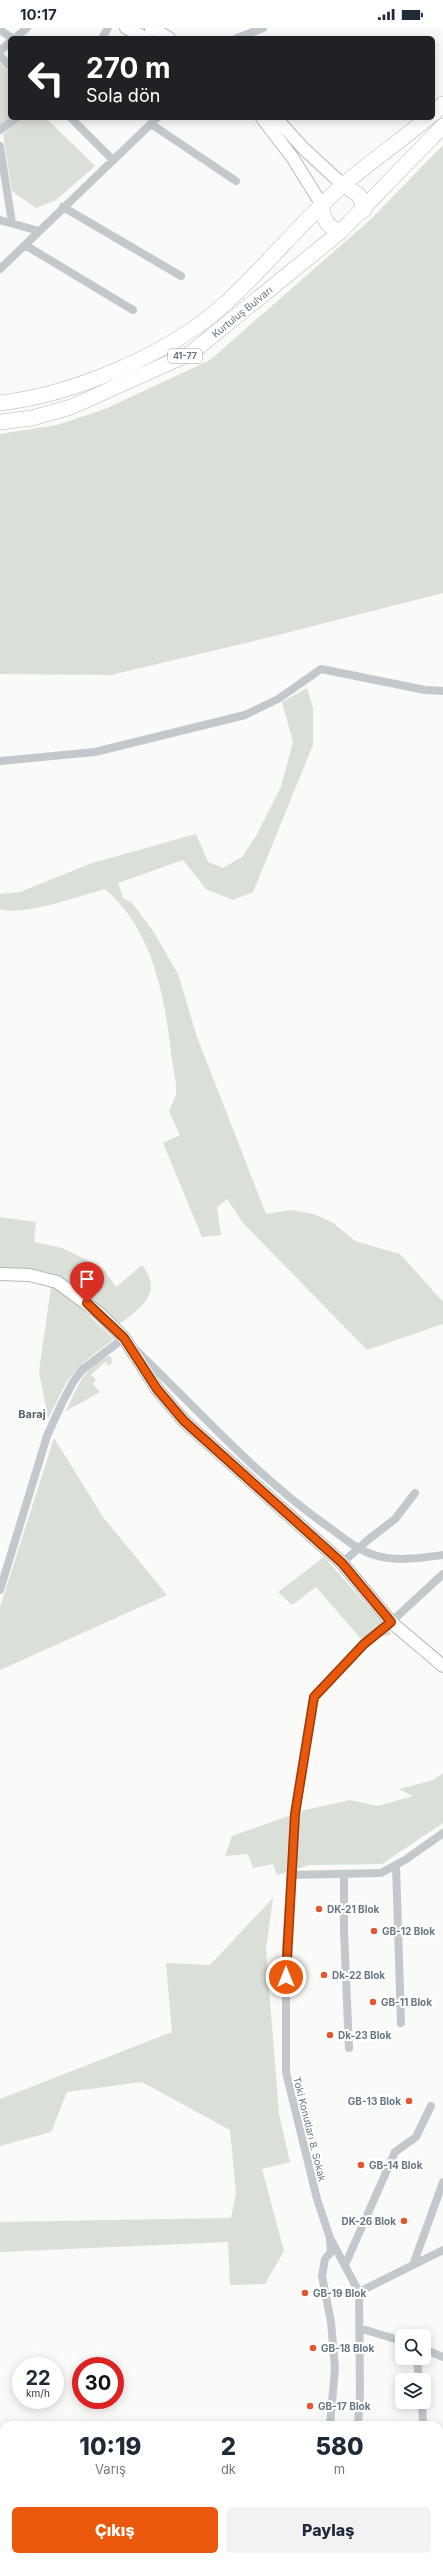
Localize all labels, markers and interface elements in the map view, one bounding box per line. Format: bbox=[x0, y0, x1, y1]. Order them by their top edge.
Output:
text: 10:17 bbox=[20, 5, 57, 24]
text: 270 m bbox=[86, 51, 171, 85]
icon: left bbox=[20, 52, 72, 104]
text: Sola dön bbox=[86, 85, 160, 106]
street label: Kurtuluş Bulvarı bbox=[209, 284, 275, 340]
road number: 41-77 bbox=[168, 349, 202, 363]
pin bbox=[70, 1262, 104, 1303]
icon: arrive bbox=[76, 1268, 98, 1290]
district label: Baraj bbox=[18, 1407, 46, 1421]
place label: DK-21 Blok bbox=[327, 1903, 380, 1915]
marker: DK-21 Blok bbox=[314, 1904, 324, 1914]
place label: GB-12 Blok bbox=[382, 1925, 435, 1937]
marker: GB-12 Blok bbox=[369, 1926, 379, 1936]
position arrow bbox=[265, 1956, 307, 1998]
place label: Dk-22 Blok bbox=[332, 1969, 385, 1981]
marker: Dk-22 Blok bbox=[319, 1970, 329, 1980]
place label: GB-11 Blok bbox=[381, 1996, 432, 2008]
marker: GB-11 Blok bbox=[368, 1997, 378, 2007]
place label: Dk-23 Blok bbox=[338, 2029, 391, 2041]
marker: Dk-23 Blok bbox=[325, 2030, 335, 2040]
street label: Toki Konutları 8. Sokak bbox=[291, 2075, 329, 2183]
place label: GB-13 Blok bbox=[348, 2095, 401, 2107]
marker: GB-13 Blok bbox=[404, 2096, 414, 2106]
place label: GB-14 Blok bbox=[369, 2159, 423, 2171]
marker: GB-14 Blok bbox=[356, 2160, 366, 2170]
place label: DK-26 Blok bbox=[341, 2215, 396, 2227]
marker: DK-26 Blok bbox=[399, 2216, 409, 2226]
place label: GB-19 Blok bbox=[313, 2287, 366, 2299]
marker: GB-19 Blok bbox=[300, 2288, 310, 2298]
map controls bbox=[395, 2329, 431, 2409]
button: search bbox=[395, 2329, 431, 2365]
place label: GB-18 Blok bbox=[321, 2342, 374, 2354]
marker: GB-18 Blok bbox=[308, 2343, 318, 2353]
speed limit sign: 30 bbox=[72, 2357, 124, 2409]
text: 22 bbox=[25, 2366, 51, 2390]
button: layers bbox=[395, 2373, 431, 2409]
text: km/h bbox=[26, 2387, 50, 2399]
place label: GB-17 Blok bbox=[318, 2400, 371, 2412]
marker: GB-17 Blok bbox=[305, 2401, 315, 2411]
text: 10:19 bbox=[79, 2432, 141, 2461]
text: 2 bbox=[221, 2432, 236, 2461]
text: 580 bbox=[315, 2432, 364, 2461]
text: Varış bbox=[95, 2461, 126, 2477]
text: dk bbox=[221, 2461, 236, 2477]
text: m bbox=[334, 2461, 345, 2477]
button: Çıkış bbox=[12, 2507, 218, 2553]
button: Paylaş bbox=[226, 2507, 431, 2553]

